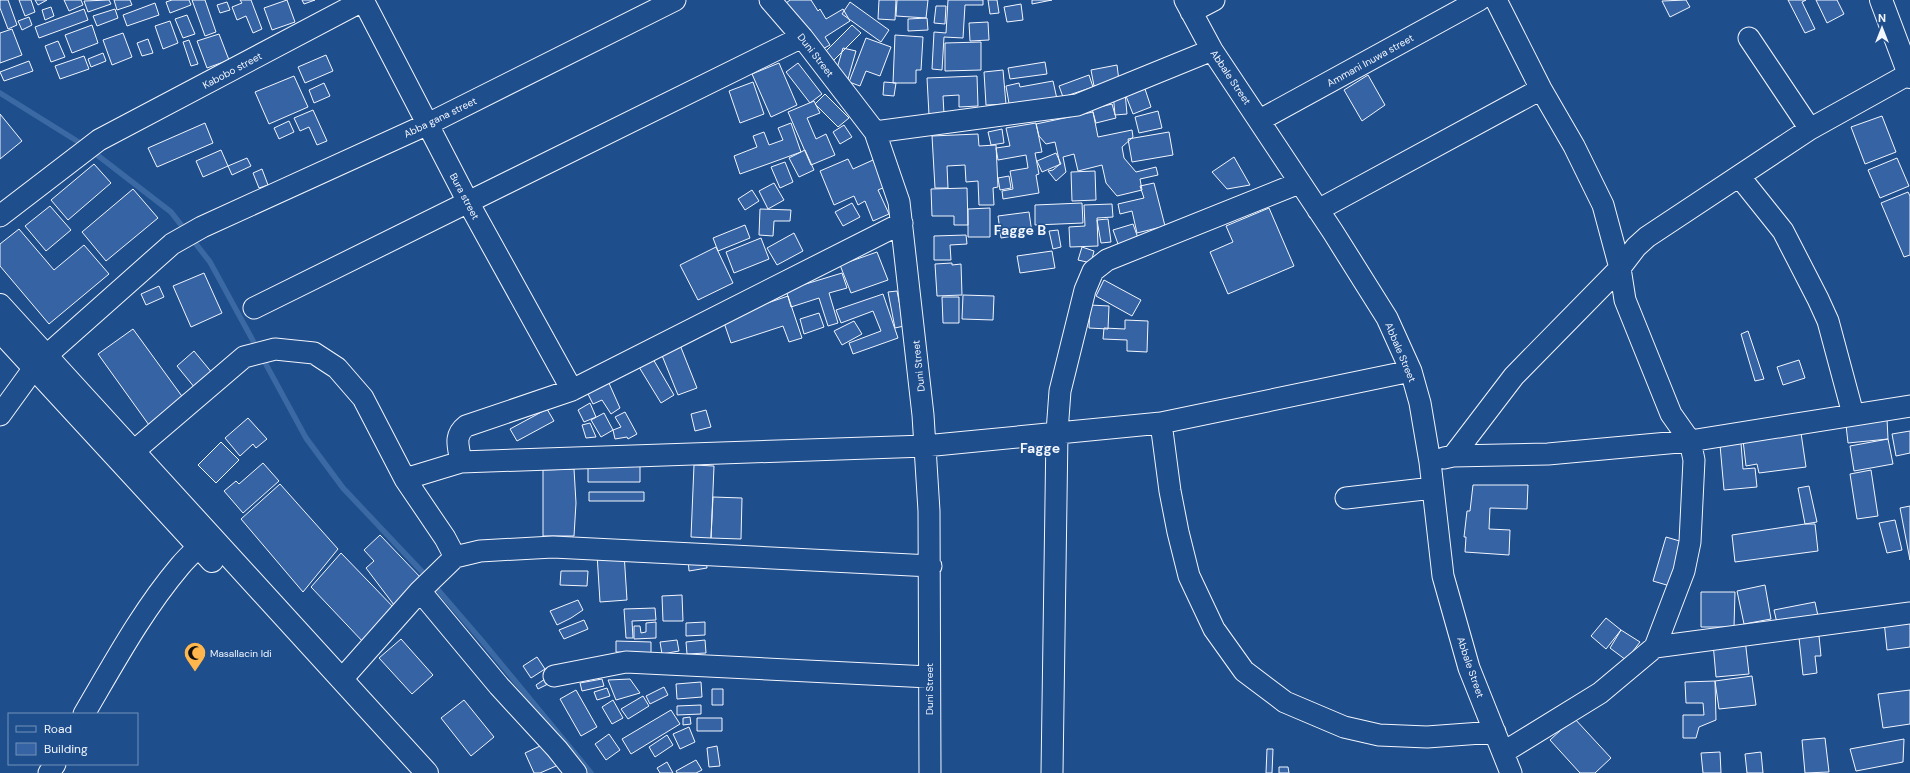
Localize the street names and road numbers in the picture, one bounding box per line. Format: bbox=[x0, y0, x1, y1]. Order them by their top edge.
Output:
street label: Duni Street bbox=[795, 31, 837, 80]
street label: Ammani Inuwa street bbox=[1324, 31, 1416, 90]
street label: Abbale Street bbox=[1207, 47, 1254, 107]
street label: Kabobo street bbox=[200, 49, 264, 92]
street label: Abba gana street bbox=[402, 94, 479, 141]
street label: Bura street bbox=[447, 171, 482, 222]
street label: Abbale Street bbox=[1382, 320, 1419, 384]
street label: Duni Street bbox=[909, 339, 928, 392]
street label: Abbale Street bbox=[1454, 635, 1487, 699]
street label: Duni Street bbox=[923, 663, 936, 715]

